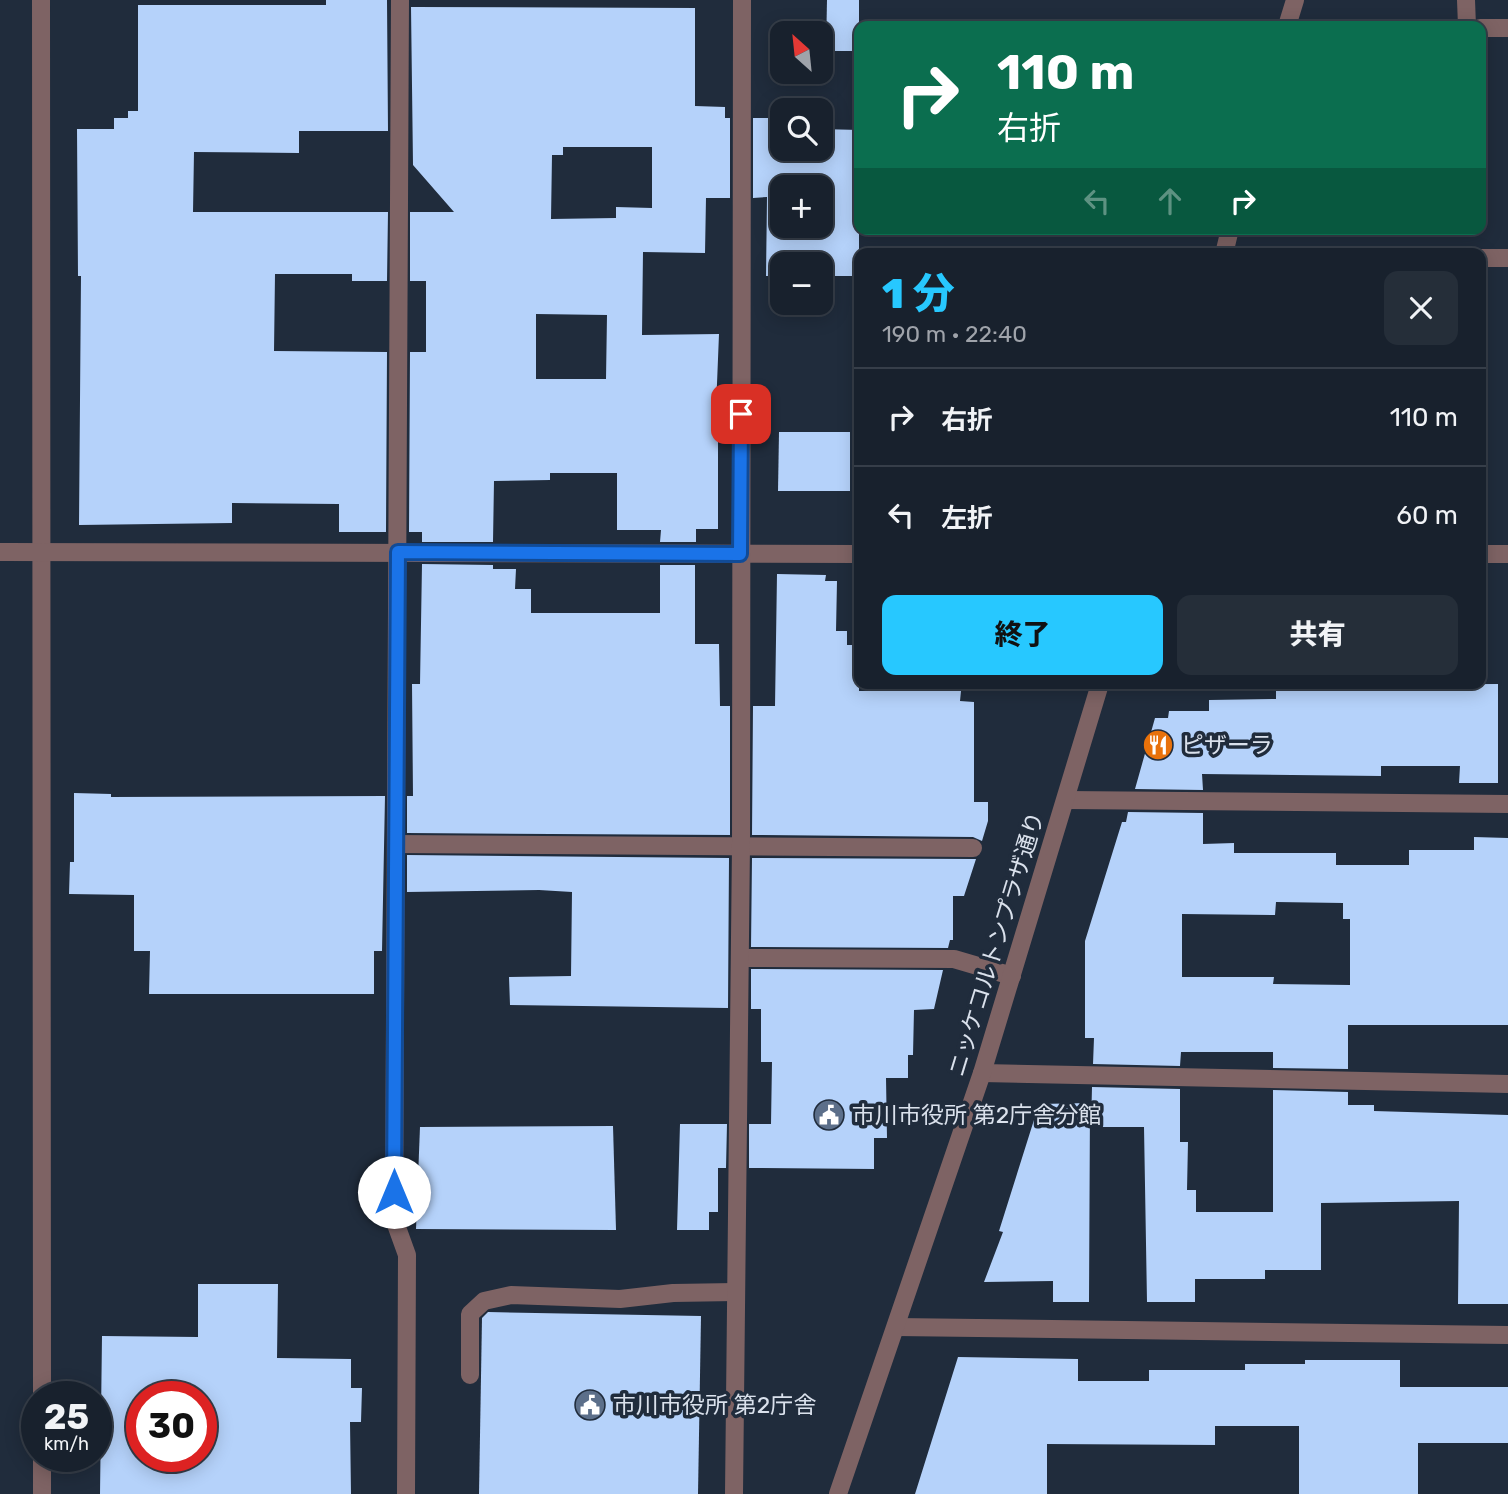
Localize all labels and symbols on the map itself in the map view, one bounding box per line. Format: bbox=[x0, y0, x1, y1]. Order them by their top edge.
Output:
north arrow bbox=[770, 21, 833, 84]
pin bbox=[711, 384, 771, 444]
restaurant icon: ピザーラ bbox=[1141, 728, 1175, 762]
place label: ピザーラ bbox=[1181, 731, 1273, 759]
street label: ニッケコルトンプラザ通り bbox=[942, 808, 1050, 1080]
public building icon: 市川市役所 第2庁舎分館 bbox=[812, 1098, 846, 1132]
place label: 市川市役所 第2庁舎分館 bbox=[852, 1101, 1101, 1129]
position arrow bbox=[357, 1155, 431, 1229]
speed limit sign: 30 bbox=[126, 1381, 217, 1472]
public building icon: 市川市役所 第2庁舎 bbox=[573, 1388, 607, 1422]
place label: 市川市役所 第2庁舎 bbox=[613, 1391, 816, 1419]

